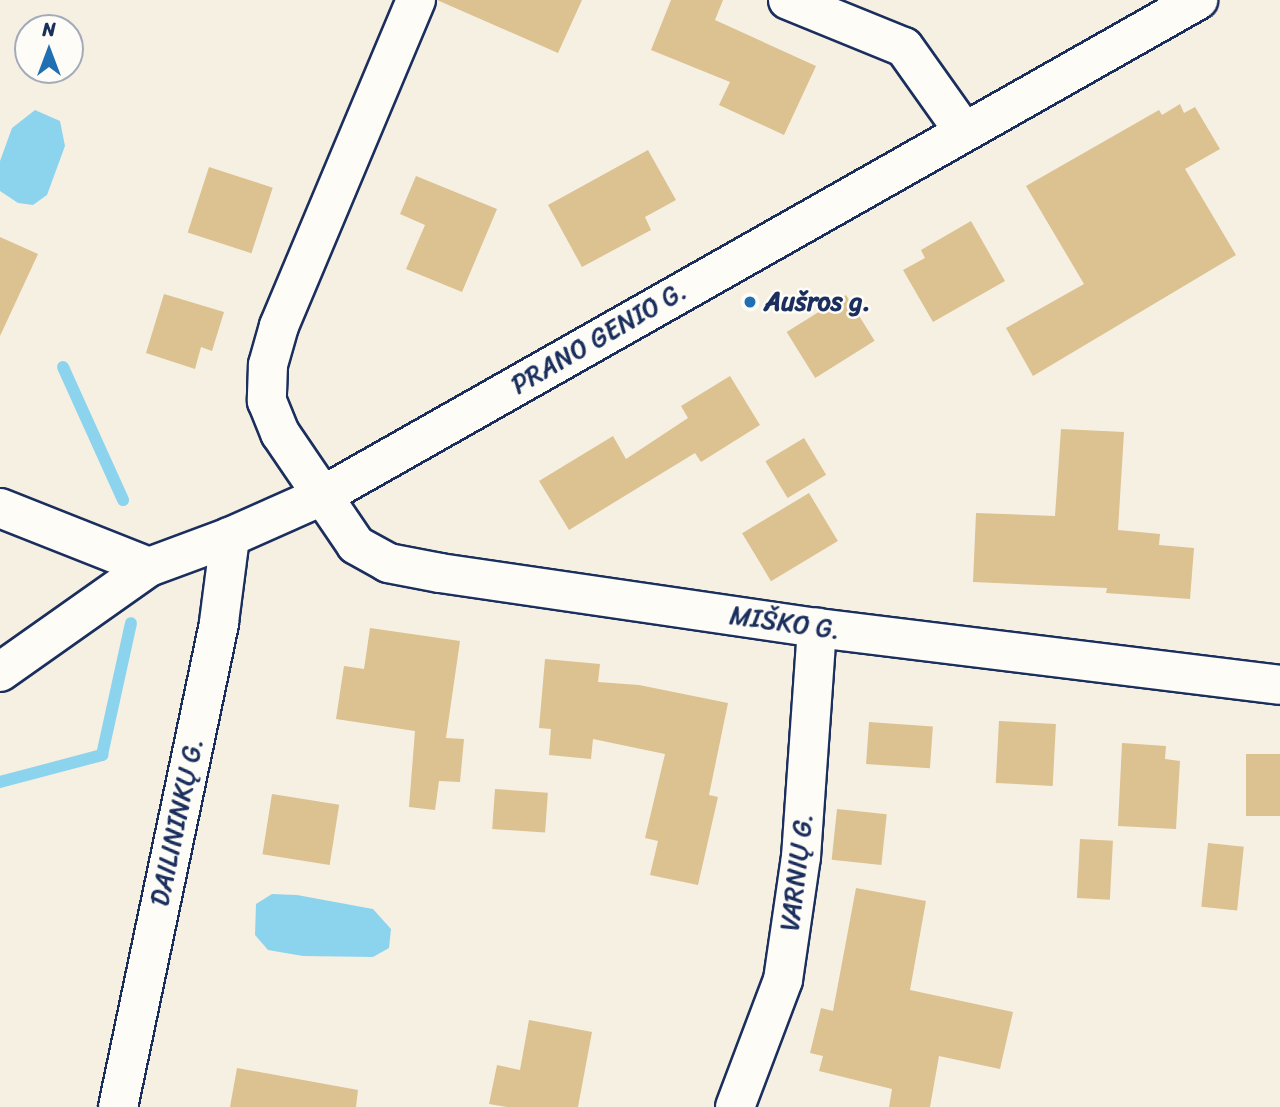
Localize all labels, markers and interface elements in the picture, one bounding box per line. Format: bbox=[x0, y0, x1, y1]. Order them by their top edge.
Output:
text: N bbox=[42, 13, 56, 46]
north arrow bbox=[14, 14, 84, 84]
street label: PRANO GENIO G. bbox=[507, 276, 691, 400]
place label: Aušros g. bbox=[764, 286, 871, 318]
marker: Aušros g. bbox=[742, 294, 758, 310]
street label: MIŠKO G. bbox=[728, 600, 842, 646]
street label: DAILININKŲ G. bbox=[144, 735, 210, 909]
street label: VARNIŲ G. bbox=[774, 811, 820, 933]

